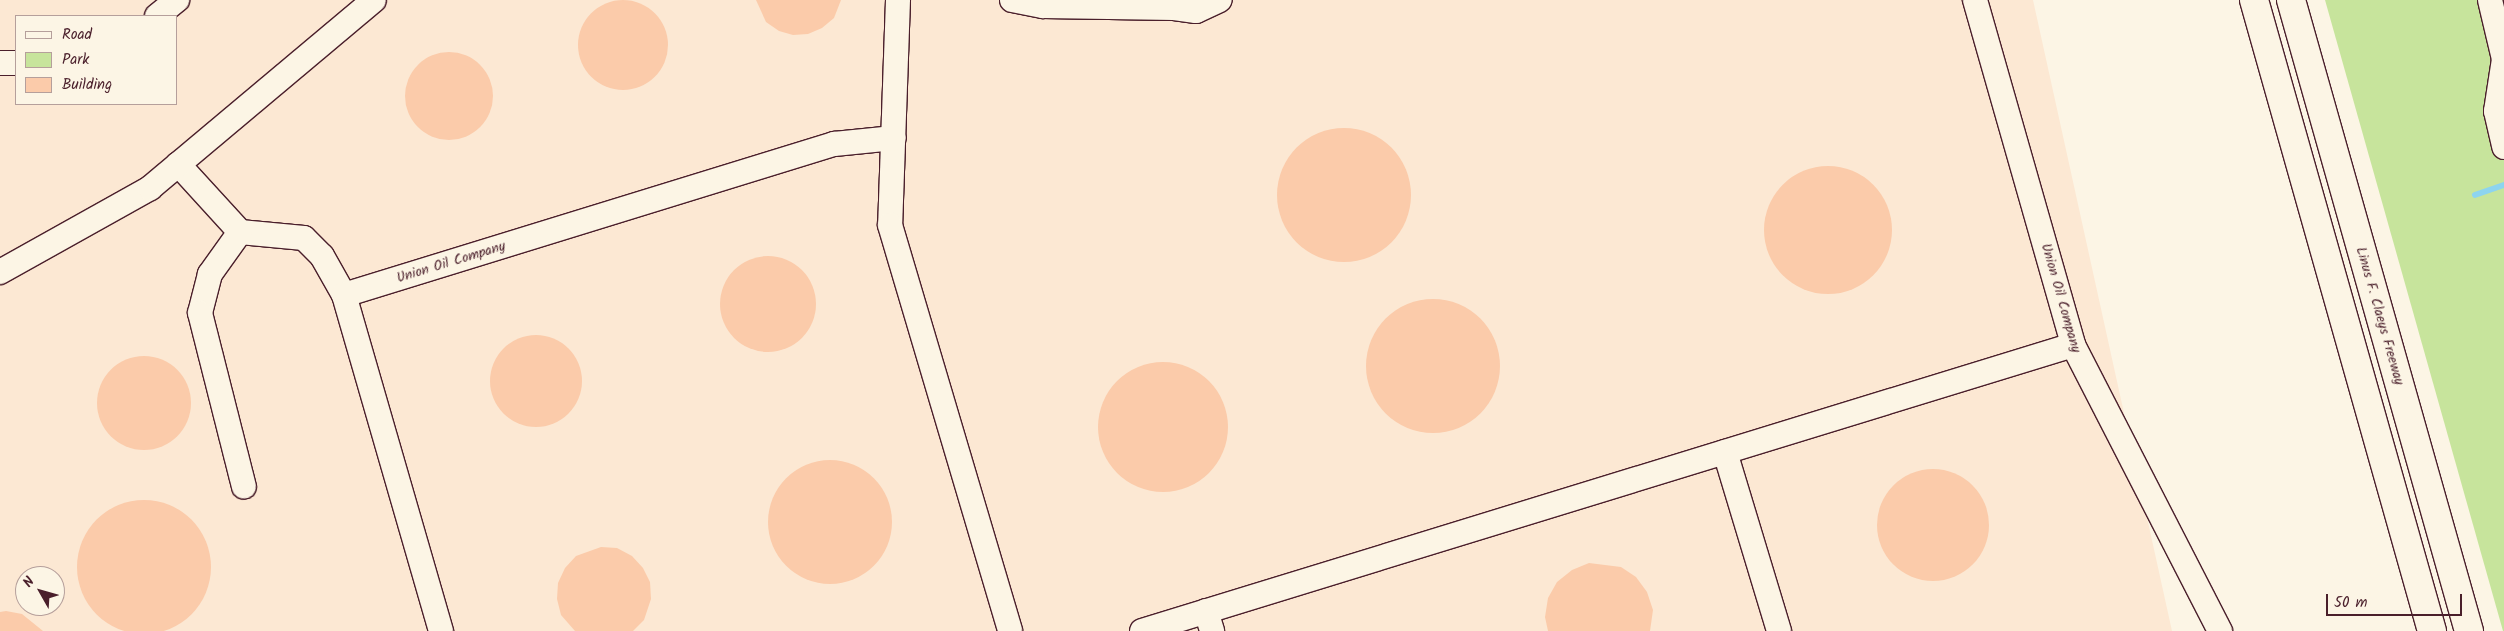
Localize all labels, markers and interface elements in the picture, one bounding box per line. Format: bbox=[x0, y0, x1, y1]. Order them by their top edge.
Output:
legend bbox=[15, 15, 178, 105]
text: Road bbox=[62, 23, 92, 47]
text: Park bbox=[62, 48, 89, 72]
text: Building bbox=[62, 73, 112, 97]
street label: Union Oil Company bbox=[395, 237, 507, 287]
street label: Union Oil Company bbox=[2037, 242, 2085, 354]
street label: Linus F. Claeys Freeway bbox=[2352, 245, 2408, 387]
north arrow bbox=[15, 566, 65, 616]
text: N bbox=[18, 572, 40, 593]
scale bar bbox=[2329, 584, 2465, 616]
text: 50 m bbox=[2334, 591, 2368, 615]

